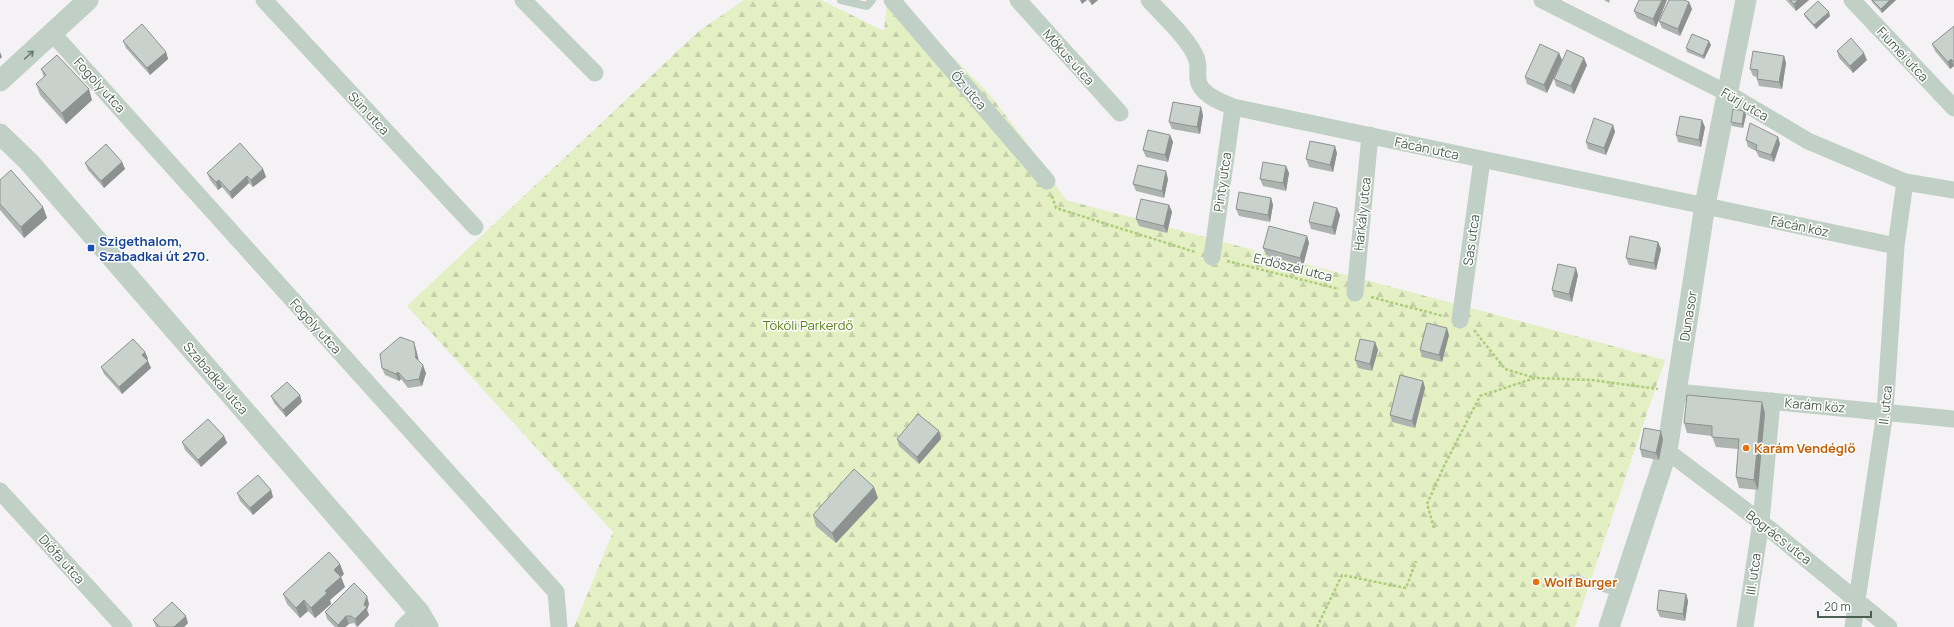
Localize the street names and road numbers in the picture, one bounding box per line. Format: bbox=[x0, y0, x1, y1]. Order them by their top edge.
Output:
street label: Fiumei utca bbox=[1873, 23, 1933, 85]
street label: Mókus utca bbox=[1039, 25, 1099, 89]
street label: Fogoly utca bbox=[70, 53, 130, 117]
street label: Őz utca bbox=[947, 67, 991, 113]
street label: Fürj utca bbox=[1718, 83, 1772, 125]
street label: Sün utca bbox=[344, 87, 394, 139]
street label: Fácán utca bbox=[1393, 132, 1461, 164]
street label: Pinty utca bbox=[1209, 151, 1235, 213]
street label: Harkály utca bbox=[1349, 176, 1375, 252]
street label: Fácán köz bbox=[1769, 211, 1831, 241]
street label: Sas utca bbox=[1458, 213, 1484, 267]
street label: Erdőszél utca bbox=[1252, 248, 1334, 286]
street label: Dunasor bbox=[1675, 289, 1701, 342]
street label: Fogoly utca bbox=[286, 294, 346, 358]
street label: Szabadkai utca bbox=[179, 338, 253, 418]
street label: II. utca bbox=[1874, 385, 1896, 425]
street label: Karám köz bbox=[1784, 393, 1846, 417]
street label: Bogrács utca bbox=[1742, 506, 1816, 568]
street label: Diófa utca bbox=[35, 530, 89, 588]
street label: III. utca bbox=[1741, 552, 1765, 596]

